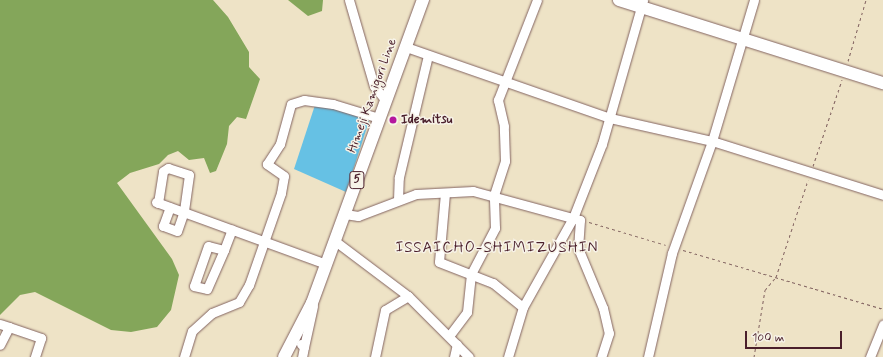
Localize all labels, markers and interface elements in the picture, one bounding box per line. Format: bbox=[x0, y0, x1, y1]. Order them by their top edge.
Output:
street label: Himeji Kamigori Line bbox=[345, 38, 401, 154]
place label: Idemitsu bbox=[401, 112, 452, 128]
marker: Idemitsu bbox=[388, 115, 398, 125]
road number: 5 bbox=[349, 170, 365, 190]
district label: ISSAICHO-SHIMIZUSHIN bbox=[400, 240, 594, 258]
scale bar bbox=[747, 323, 844, 349]
text: 100 m bbox=[752, 330, 784, 346]

